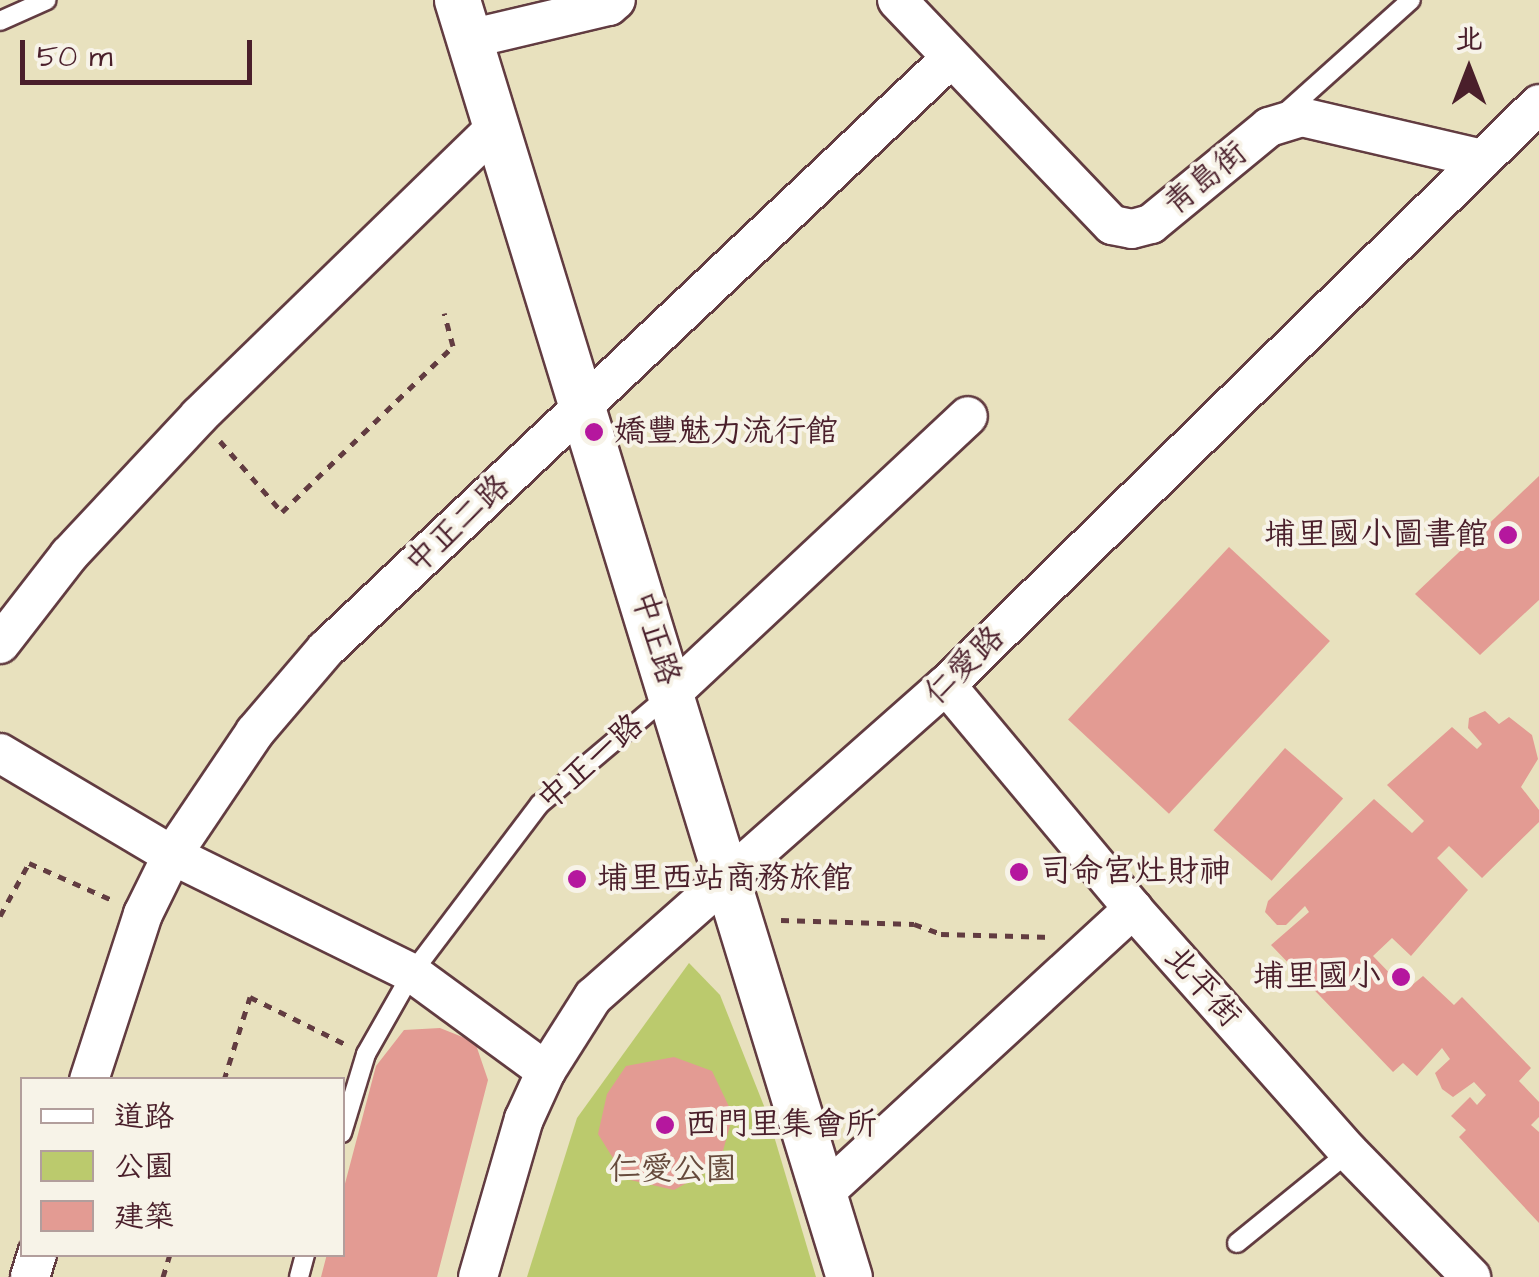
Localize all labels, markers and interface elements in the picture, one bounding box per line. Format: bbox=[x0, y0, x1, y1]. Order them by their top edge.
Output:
scale bar bbox=[25, 20, 258, 82]
north arrow bbox=[1419, 20, 1519, 120]
text: 北 bbox=[1455, 20, 1483, 59]
text: 50 m bbox=[37, 36, 113, 78]
street label: 青島街 bbox=[1157, 134, 1255, 224]
place label: 嬌豐魅力流行館 bbox=[614, 413, 838, 451]
marker: 嬌豐魅力流行館 bbox=[583, 421, 605, 443]
street label: 中正二路 bbox=[398, 467, 518, 583]
place label: 埔里國小圖書館 bbox=[1264, 516, 1488, 554]
marker: 埔里國小圖書館 bbox=[1497, 524, 1519, 546]
street label: 中正路 bbox=[623, 586, 687, 690]
street label: 仁愛路 bbox=[917, 619, 1013, 713]
street label: 中正一路 bbox=[530, 707, 652, 819]
place label: 司命宮灶財神 bbox=[1039, 853, 1231, 891]
place label: 埔里西站商務旅館 bbox=[597, 860, 853, 898]
marker: 司命宮灶財神 bbox=[1008, 861, 1030, 883]
marker: 埔里西站商務旅館 bbox=[566, 868, 588, 890]
street label: 北平街 bbox=[1156, 938, 1248, 1036]
place label: 埔里國小 bbox=[1253, 958, 1381, 996]
marker: 埔里國小 bbox=[1390, 966, 1412, 988]
legend bbox=[20, 1077, 345, 1257]
text: 道路 bbox=[114, 1096, 174, 1138]
place label: 西門里集會所 bbox=[685, 1106, 877, 1144]
marker: 西門里集會所 bbox=[654, 1114, 676, 1136]
text: 公園 bbox=[114, 1146, 174, 1188]
park label: 仁愛公園 bbox=[609, 1151, 737, 1189]
text: 建築 bbox=[114, 1196, 174, 1238]

